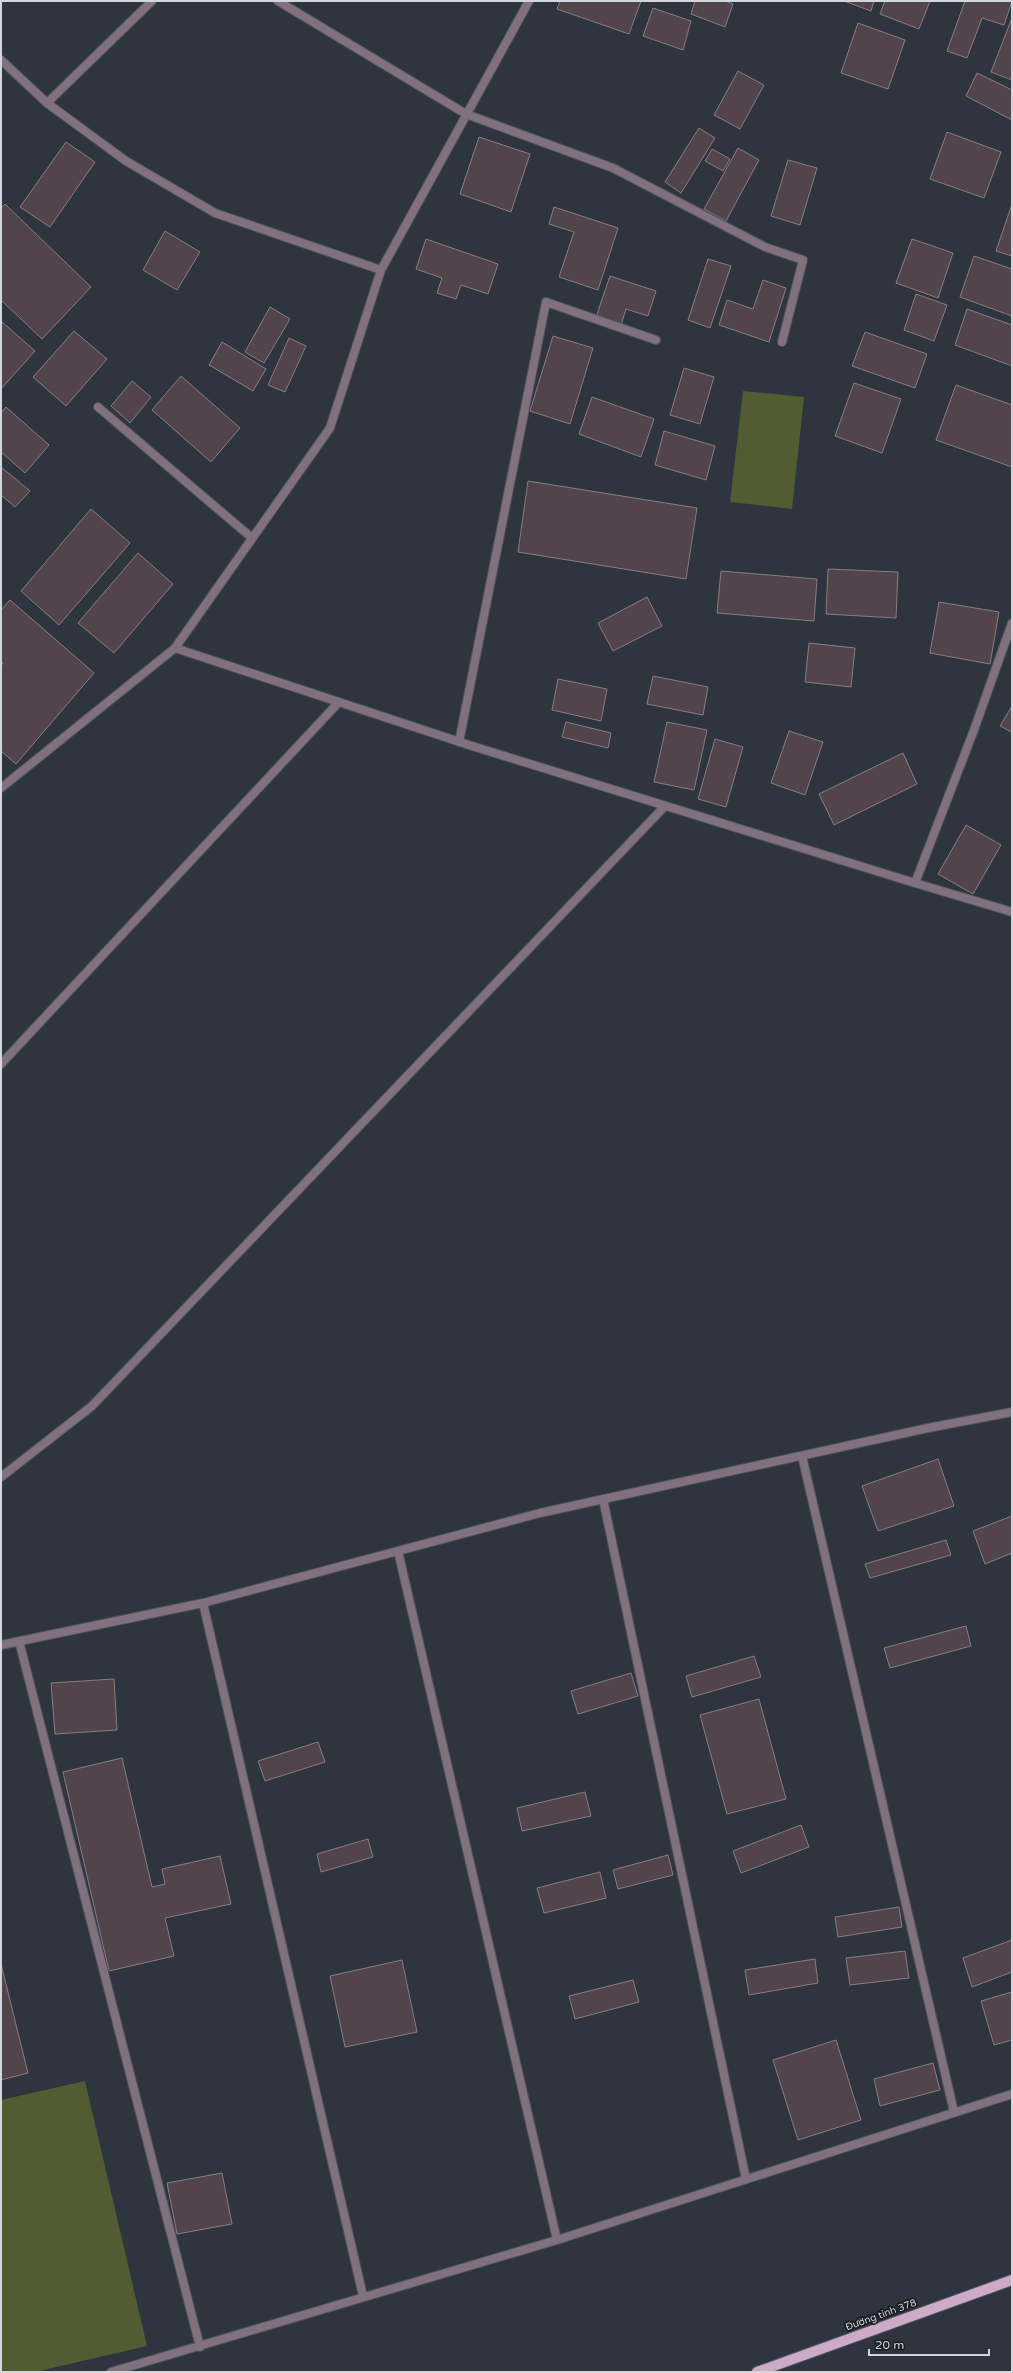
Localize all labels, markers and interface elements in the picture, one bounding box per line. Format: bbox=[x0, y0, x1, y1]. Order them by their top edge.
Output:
street label: Đường tỉnh 378 bbox=[844, 2297, 918, 2333]
scale bar bbox=[869, 2331, 989, 2357]
text: 20 m bbox=[875, 2338, 904, 2352]

